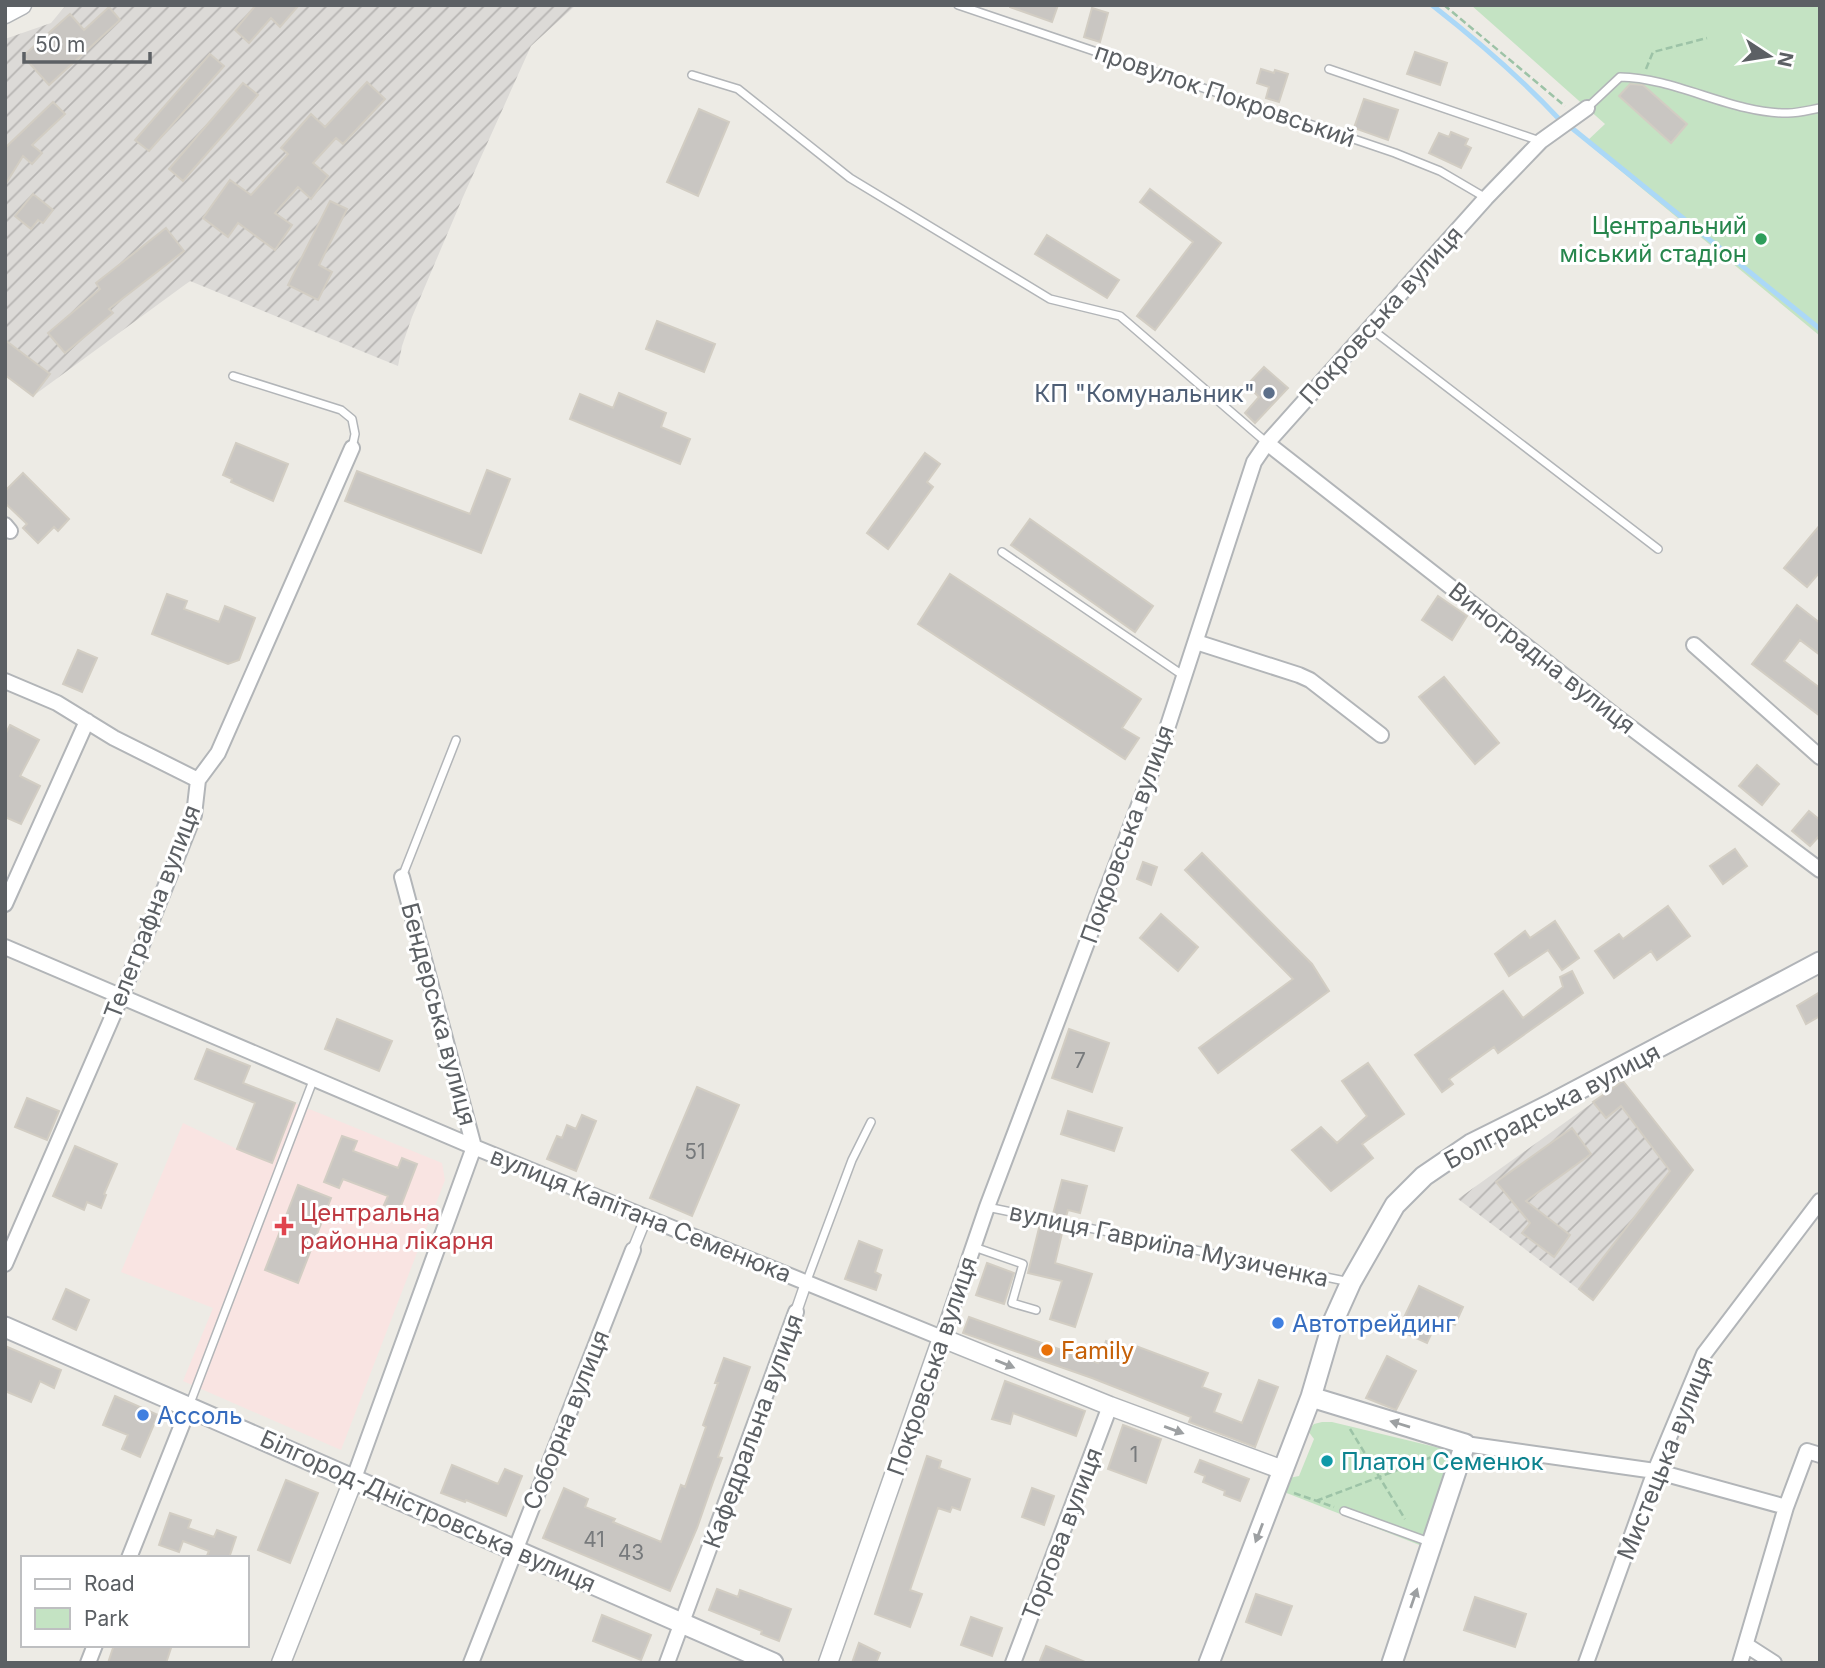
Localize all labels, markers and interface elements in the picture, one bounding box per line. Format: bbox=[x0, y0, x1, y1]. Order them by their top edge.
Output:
scale bar bbox=[24, 21, 150, 65]
north arrow bbox=[1734, 21, 1804, 91]
text: 50 m bbox=[35, 32, 85, 57]
street label: провулок Покровський bbox=[1091, 37, 1359, 153]
text: N bbox=[1772, 50, 1798, 69]
place label: Центральний міський стадіон bbox=[1560, 211, 1747, 268]
street label: Покровська вулиця bbox=[1293, 220, 1469, 410]
marker: Центральний міський стадіон bbox=[1753, 231, 1769, 247]
place label: КП "Комунальник" bbox=[1034, 379, 1255, 408]
marker: КП "Комунальник" bbox=[1261, 385, 1277, 401]
street label: Виноградна вулиця bbox=[1443, 576, 1641, 740]
street label: Покровська вулиця bbox=[1074, 721, 1180, 947]
street label: Телеграфна вулиця bbox=[98, 801, 206, 1023]
street label: Бендерська вулиця bbox=[395, 899, 483, 1129]
street label: Болградська вулиця bbox=[1439, 1037, 1665, 1175]
house number: 7 bbox=[1074, 1048, 1086, 1073]
house number: 51 bbox=[684, 1139, 706, 1164]
street label: вулиця Капітана Семенюка bbox=[486, 1141, 796, 1289]
street label: вулиця Гавриїла Музиченка bbox=[1007, 1197, 1331, 1293]
place label: Центральна районна лікарня bbox=[300, 1198, 494, 1255]
marker: Центральна районна лікарня bbox=[274, 1216, 294, 1236]
street label: Покровська вулиця bbox=[881, 1253, 983, 1479]
place label: Автотрейдинг bbox=[1292, 1309, 1456, 1338]
street label: Кафедральна вулиця bbox=[697, 1310, 809, 1552]
marker: Автотрейдинг bbox=[1270, 1315, 1286, 1331]
street label: Соборна вулиця bbox=[517, 1326, 615, 1514]
place label: Family bbox=[1061, 1336, 1134, 1365]
marker: Family bbox=[1039, 1342, 1055, 1358]
street label: Мистецька вулиця bbox=[1611, 1352, 1719, 1564]
one-way arrow bbox=[995, 1358, 1016, 1369]
place label: Ассоль bbox=[157, 1401, 243, 1430]
marker: Ассоль bbox=[135, 1407, 151, 1423]
one-way arrow bbox=[1389, 1419, 1410, 1429]
street label: Білгород-Дністровська вулиця bbox=[256, 1424, 600, 1598]
one-way arrow bbox=[1164, 1425, 1185, 1436]
house number: 1 bbox=[1130, 1442, 1138, 1467]
street label: Торгова вулиця bbox=[1016, 1444, 1108, 1624]
place label: Платон Семенюк bbox=[1341, 1447, 1544, 1476]
marker: Платон Семенюк bbox=[1319, 1453, 1335, 1469]
one-way arrow bbox=[1253, 1523, 1264, 1544]
house number: 41 bbox=[583, 1527, 605, 1552]
house number: 43 bbox=[618, 1540, 644, 1565]
legend bbox=[21, 1556, 248, 1647]
text: Road bbox=[84, 1571, 135, 1596]
one-way arrow bbox=[1409, 1587, 1420, 1608]
text: Park bbox=[84, 1606, 129, 1631]

